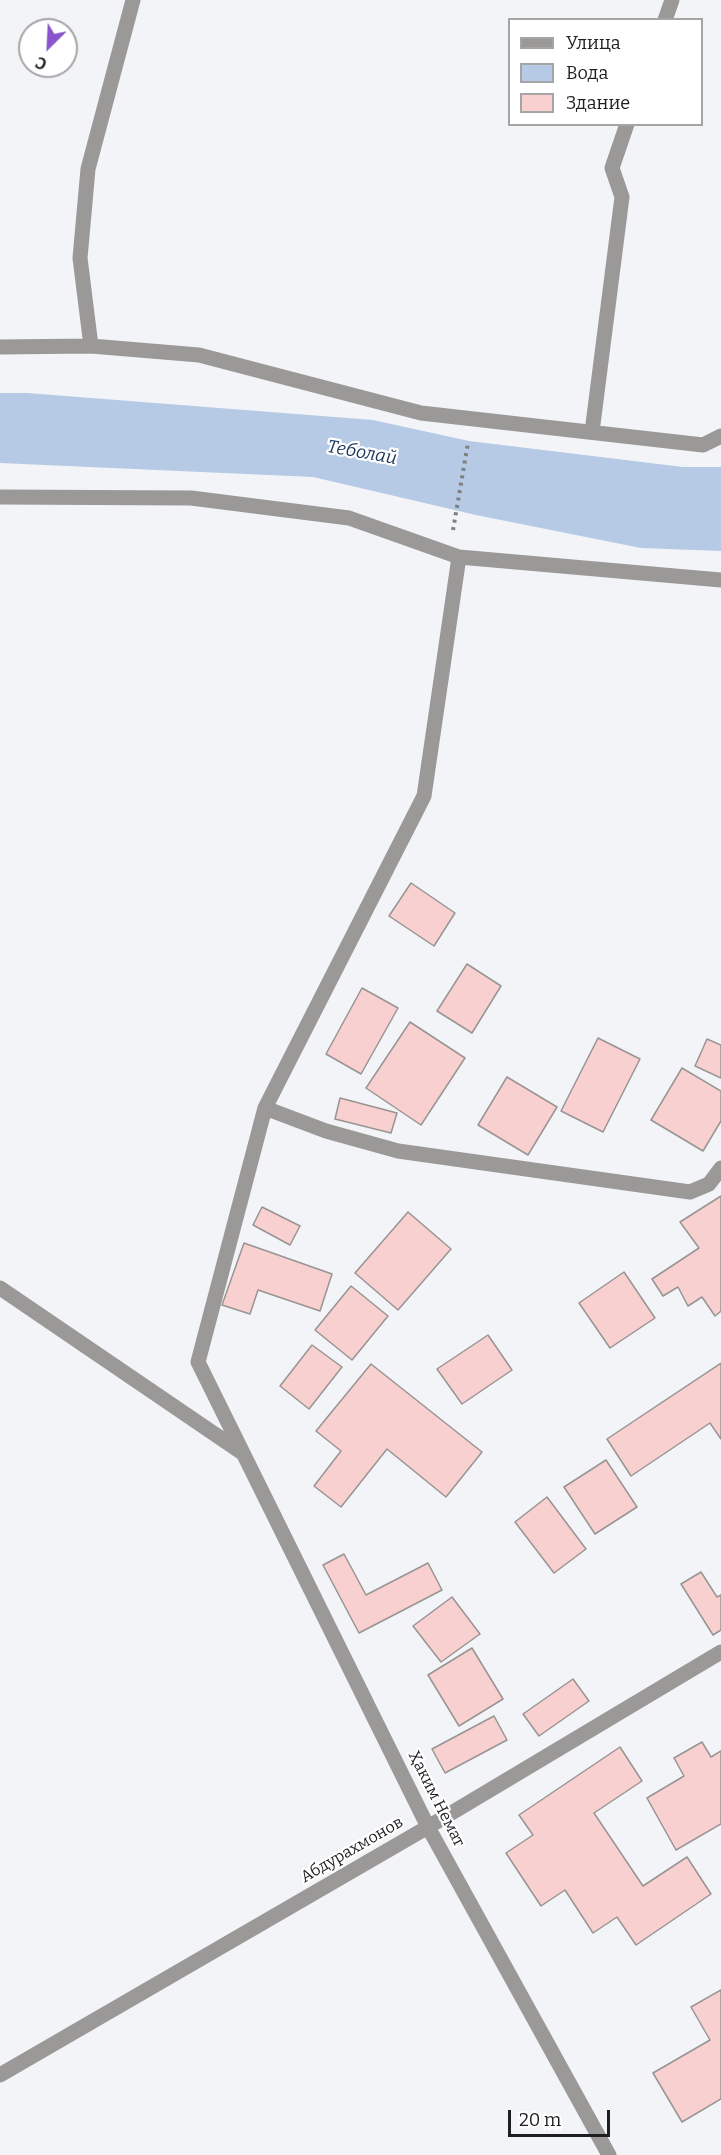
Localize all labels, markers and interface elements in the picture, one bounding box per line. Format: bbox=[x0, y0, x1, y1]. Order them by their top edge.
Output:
north arrow bbox=[18, 18, 78, 78]
legend bbox=[508, 18, 703, 126]
text: Улица bbox=[566, 32, 621, 54]
text: С bbox=[33, 52, 50, 74]
text: Вода bbox=[566, 62, 608, 84]
text: Здание bbox=[566, 92, 630, 114]
water label: Теболай bbox=[326, 436, 398, 470]
street label: Ҳаким Немат bbox=[404, 1748, 468, 1850]
street label: Абдурахмонов bbox=[297, 1813, 407, 1887]
scale bar bbox=[511, 2098, 613, 2136]
text: 20 m bbox=[519, 2109, 561, 2131]

